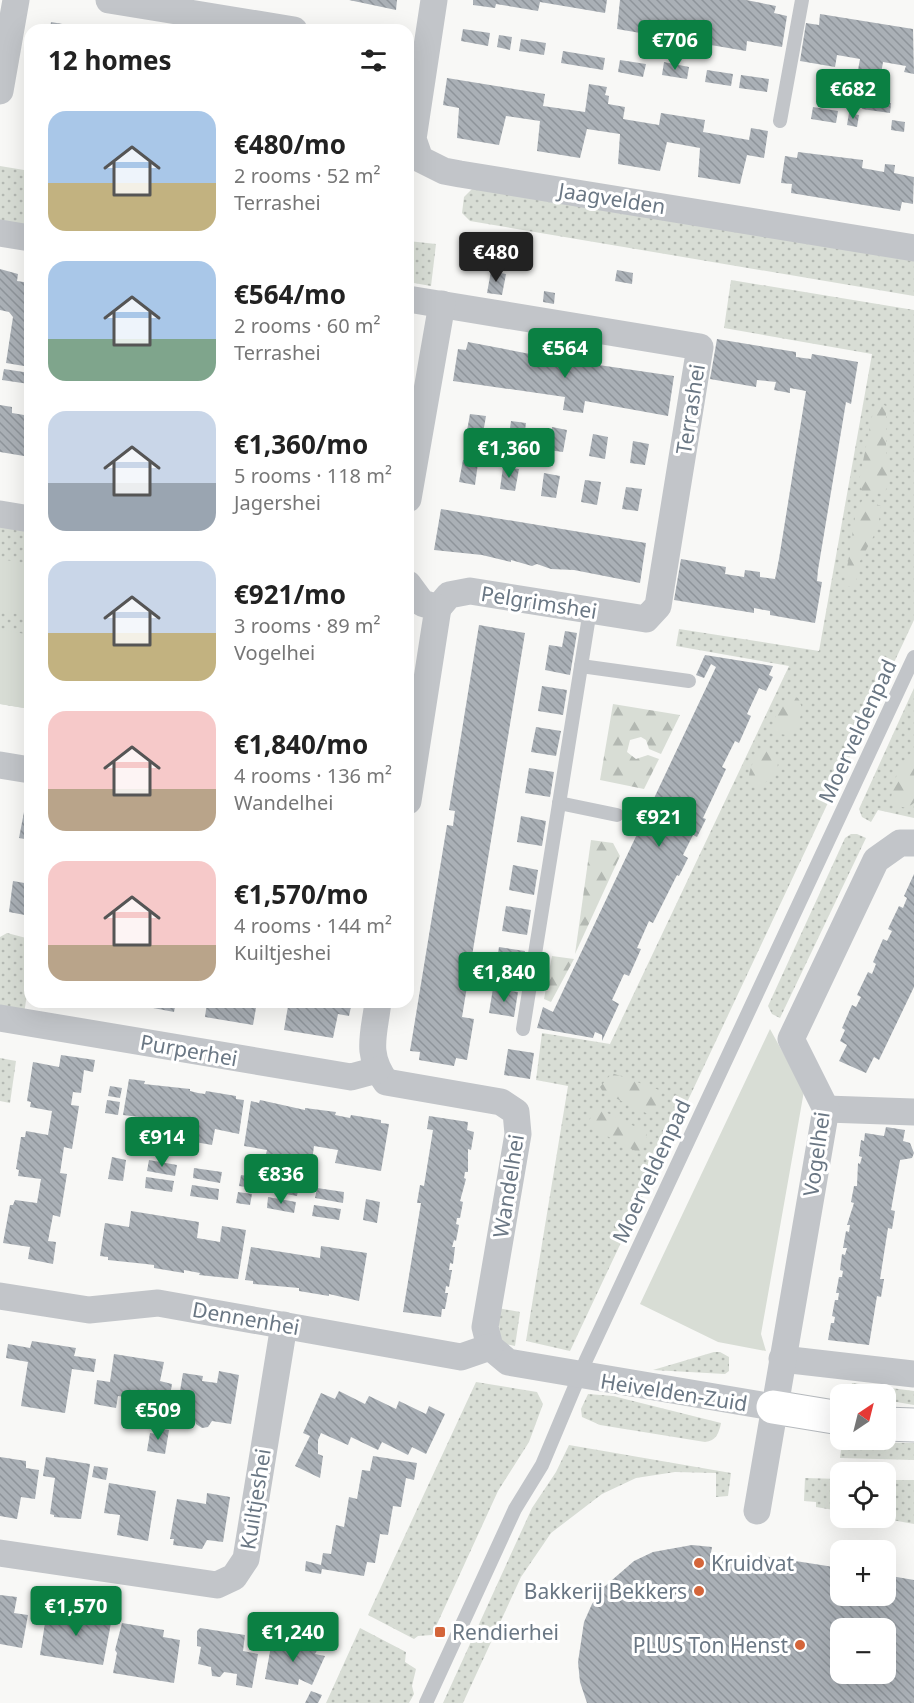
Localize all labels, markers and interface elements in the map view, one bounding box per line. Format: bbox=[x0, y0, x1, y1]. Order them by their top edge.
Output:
pin: €706 bbox=[639, 20, 711, 71]
text: €706 bbox=[652, 26, 698, 53]
text: 12 homes bbox=[48, 42, 172, 78]
icon: filters bbox=[357, 44, 390, 77]
pin: €682 bbox=[817, 69, 889, 120]
text: €682 bbox=[830, 75, 876, 102]
text: €480/mo bbox=[234, 126, 346, 162]
icon: home bbox=[96, 135, 168, 207]
text: 2 rooms · 52 m² bbox=[234, 162, 381, 189]
street label: Jaagvelden bbox=[555, 175, 667, 220]
text: Terrashei bbox=[234, 189, 321, 216]
pin: €480 bbox=[460, 232, 532, 283]
text: €480 bbox=[473, 238, 519, 265]
text: €564/mo bbox=[234, 276, 346, 312]
icon: home bbox=[96, 285, 168, 357]
text: 2 rooms · 60 m² bbox=[234, 312, 381, 339]
pin: €564 bbox=[529, 328, 601, 379]
text: €564 bbox=[542, 334, 588, 361]
text: Terrashei bbox=[234, 339, 321, 366]
street label: Terrashei bbox=[669, 362, 711, 456]
text: €1,360/mo bbox=[234, 426, 368, 462]
pin: €1,360 bbox=[460, 428, 558, 479]
text: €1,360 bbox=[478, 434, 540, 461]
icon: home bbox=[96, 435, 168, 507]
text: 5 rooms · 118 m² bbox=[234, 462, 392, 489]
text: Jagershei bbox=[234, 489, 321, 516]
text: €921/mo bbox=[234, 576, 346, 612]
street label: Pelgrimshei bbox=[479, 579, 599, 625]
icon: home bbox=[96, 585, 168, 657]
text: 3 rooms · 89 m² bbox=[234, 612, 381, 639]
text: Vogelhei bbox=[234, 639, 315, 666]
street label: Moerveldenpad bbox=[811, 655, 903, 807]
text: €1,840/mo bbox=[234, 726, 368, 762]
icon: home bbox=[96, 735, 168, 807]
text: 4 rooms · 136 m² bbox=[234, 762, 392, 789]
text: Wandelhei bbox=[234, 789, 333, 816]
pin: €921 bbox=[623, 797, 695, 848]
text: €921 bbox=[636, 803, 682, 830]
text: €1,570/mo bbox=[234, 876, 368, 912]
icon: home bbox=[96, 885, 168, 957]
text: 4 rooms · 144 m² bbox=[234, 912, 392, 939]
text: Kuiltjeshei bbox=[234, 939, 331, 966]
pin: €1,840 bbox=[455, 952, 553, 1003]
text: €1,840 bbox=[473, 958, 535, 985]
street label: Purperhei bbox=[138, 1028, 240, 1072]
street label: Moerveldenpad bbox=[605, 1095, 697, 1247]
street label: Vogelhei bbox=[796, 1110, 836, 1198]
pin: €914 bbox=[126, 1117, 198, 1168]
text: €914 bbox=[139, 1123, 185, 1150]
street label: Wandelhei bbox=[486, 1132, 530, 1240]
pin: €836 bbox=[245, 1154, 317, 1205]
text: €836 bbox=[258, 1160, 304, 1187]
street label: Dennenhei bbox=[190, 1295, 302, 1341]
street label: Heivelden-Zuid bbox=[598, 1367, 750, 1417]
north arrow bbox=[830, 1384, 896, 1450]
map controls bbox=[830, 1384, 896, 1684]
pin: €509 bbox=[122, 1390, 194, 1441]
text: €509 bbox=[135, 1396, 181, 1423]
street label: Kuiltjeshei bbox=[233, 1446, 277, 1552]
button: locate bbox=[830, 1462, 896, 1528]
button: + bbox=[830, 1540, 896, 1606]
place label: Kruidvat bbox=[711, 1549, 794, 1577]
marker: Kruidvat bbox=[692, 1556, 706, 1570]
place label: Bakkerij Bekkers bbox=[524, 1577, 687, 1605]
marker: Bakkerij Bekkers bbox=[692, 1584, 706, 1598]
pin: €1,570 bbox=[27, 1586, 125, 1637]
text: €1,570 bbox=[45, 1592, 107, 1619]
pin: €1,240 bbox=[244, 1612, 342, 1663]
text: €1,240 bbox=[262, 1618, 324, 1645]
place label: Rendierhei bbox=[452, 1618, 559, 1646]
button: − bbox=[830, 1618, 896, 1684]
marker: Rendierhei bbox=[433, 1625, 447, 1639]
place label: PLUS Ton Henst bbox=[633, 1631, 788, 1659]
marker: PLUS Ton Henst bbox=[793, 1638, 807, 1652]

